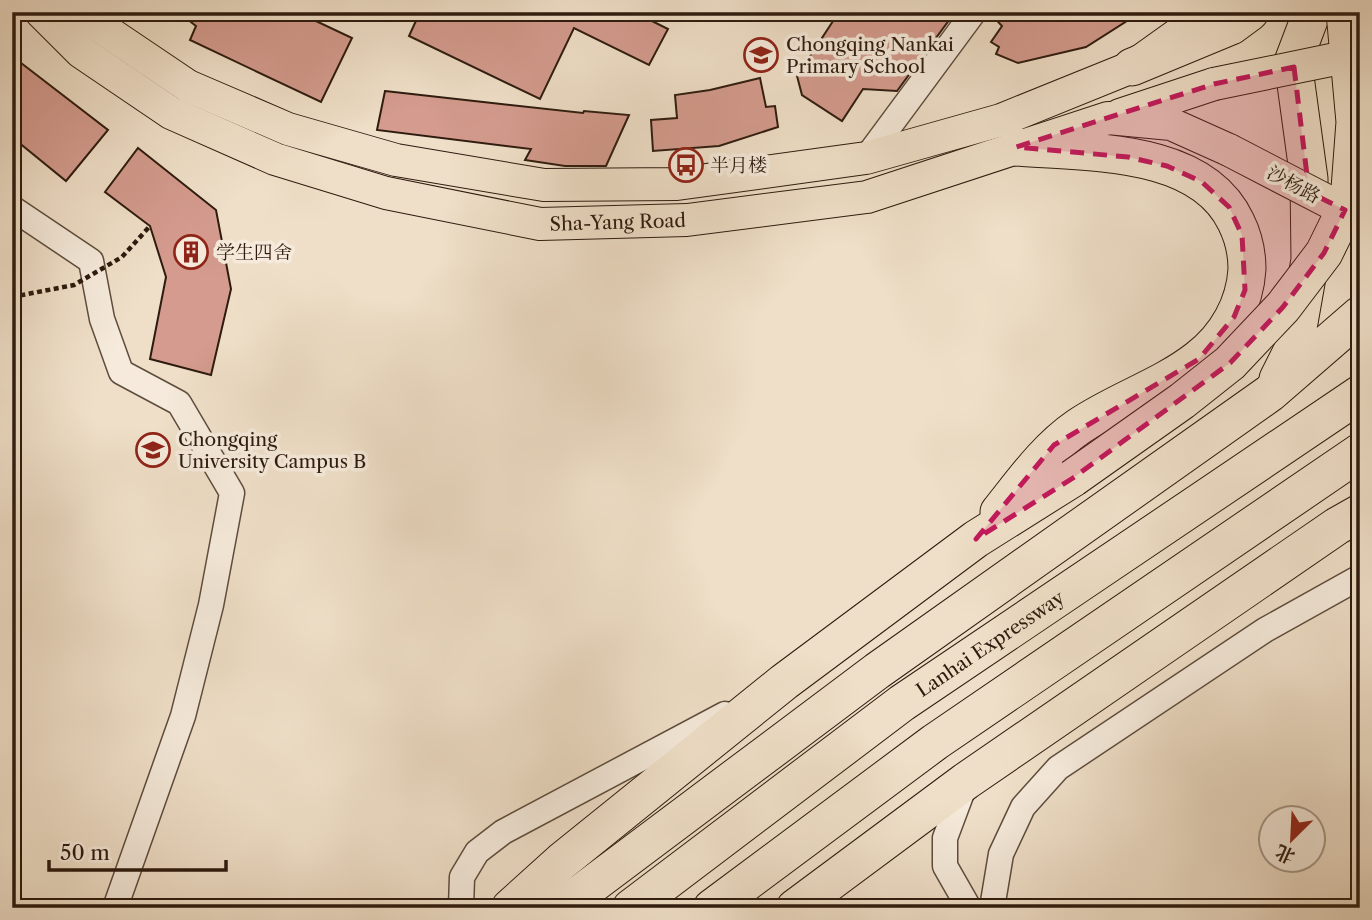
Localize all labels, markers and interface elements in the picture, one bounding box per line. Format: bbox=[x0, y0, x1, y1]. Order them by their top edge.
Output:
place label: Chongqing Nankai Primary School bbox=[786, 33, 954, 78]
school or university icon: Chongqing Nankai Primary School bbox=[742, 36, 780, 74]
bus stop icon: 半月楼 bbox=[667, 146, 705, 184]
place label: 半月楼 bbox=[710, 154, 767, 177]
street label: 沙杨路 bbox=[1263, 161, 1324, 208]
street label: Sha-Yang Road bbox=[549, 209, 687, 236]
building icon: 学生四舍 bbox=[172, 233, 210, 271]
place label: 学生四舍 bbox=[216, 241, 292, 264]
place label: Chongqing University Campus B bbox=[178, 428, 366, 473]
school or university icon: Chongqing University Campus B bbox=[134, 431, 172, 469]
street label: Lanhai Expressway bbox=[912, 586, 1069, 702]
north arrow bbox=[1256, 804, 1326, 874]
scale bar bbox=[49, 829, 226, 873]
text: 50 m bbox=[60, 840, 110, 865]
text: 北 bbox=[1272, 840, 1299, 868]

